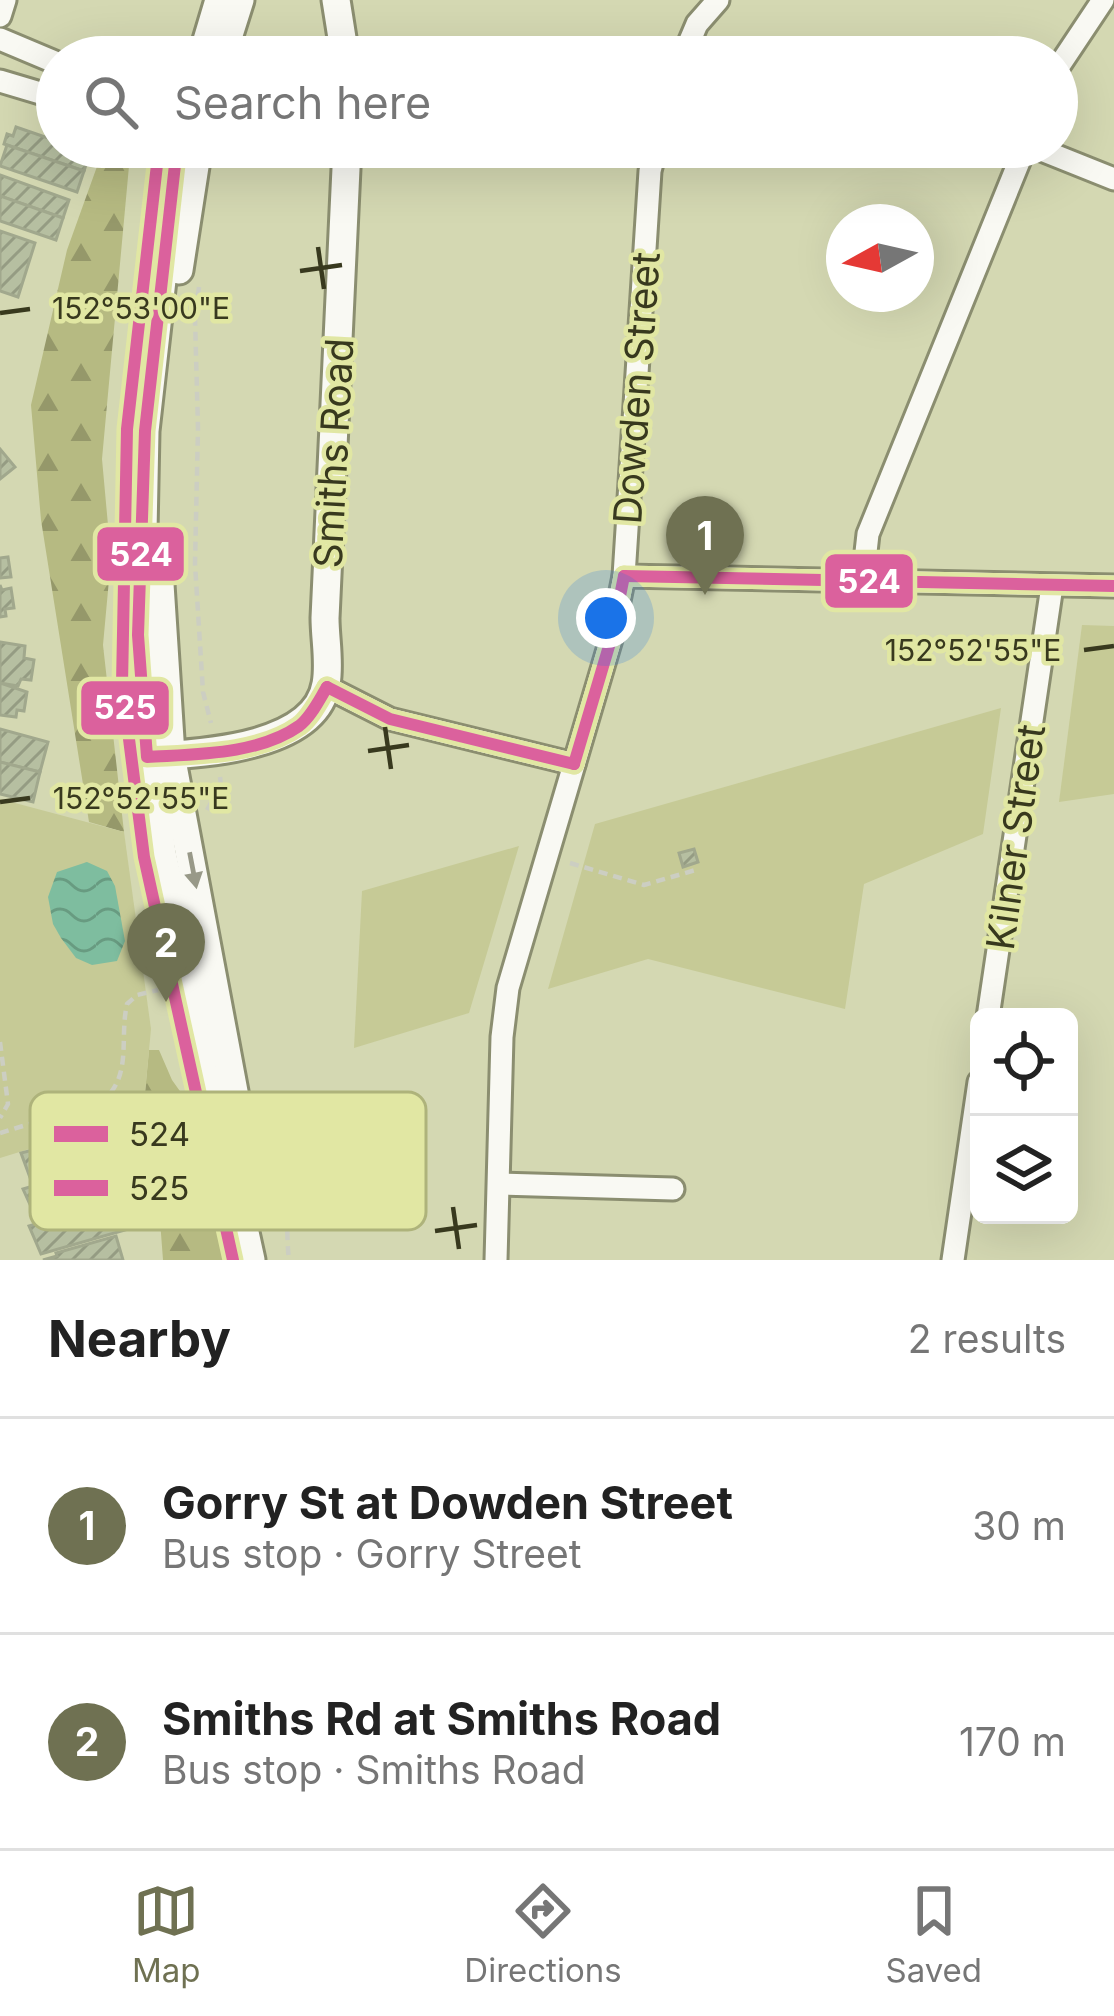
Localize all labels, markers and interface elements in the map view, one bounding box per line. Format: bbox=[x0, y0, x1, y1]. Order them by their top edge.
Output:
search box bbox=[36, 36, 1078, 168]
icon: search bbox=[78, 69, 144, 135]
text: Search here bbox=[174, 75, 431, 130]
north arrow bbox=[826, 204, 934, 312]
street label: Dowden Street bbox=[603, 250, 669, 526]
text: 152°53'00"E bbox=[52, 290, 230, 326]
street label: Smiths Road bbox=[304, 337, 362, 569]
pin: 1 bbox=[666, 496, 744, 595]
line badge: 524 bbox=[95, 525, 186, 583]
text: 524 bbox=[109, 534, 173, 574]
line badge: 524 bbox=[823, 552, 915, 610]
text: 524 bbox=[837, 561, 901, 601]
your location bbox=[576, 588, 636, 648]
text: 152°52'55"E bbox=[885, 632, 1061, 668]
line badge: 525 bbox=[79, 679, 171, 737]
text: 525 bbox=[94, 687, 156, 727]
street label: Kilner Street bbox=[976, 721, 1054, 953]
text: 152°52'55"E bbox=[53, 780, 229, 816]
one-way arrow bbox=[184, 852, 202, 890]
pin: 2 bbox=[127, 903, 205, 1002]
map controls bbox=[970, 1008, 1078, 1224]
button: locate bbox=[970, 1008, 1078, 1116]
legend bbox=[30, 1092, 426, 1230]
text: 524 bbox=[129, 1114, 190, 1154]
button: layers bbox=[970, 1116, 1078, 1224]
text: 525 bbox=[129, 1168, 189, 1208]
text: Nearby bbox=[48, 1308, 231, 1369]
text: 2 results bbox=[908, 1315, 1066, 1362]
text: Gorry St at Dowden Street bbox=[162, 1475, 733, 1530]
text: 1 bbox=[79, 1502, 95, 1549]
text: 30 m bbox=[972, 1502, 1066, 1549]
text: Bus stop · Gorry Street bbox=[162, 1530, 582, 1577]
text: Smiths Rd at Smiths Road bbox=[162, 1691, 721, 1746]
text: 2 bbox=[75, 1718, 99, 1765]
text: 170 m bbox=[959, 1718, 1066, 1765]
text: Bus stop · Smiths Road bbox=[162, 1746, 586, 1793]
tab: Map bbox=[132, 1878, 200, 1990]
tab: Directions bbox=[464, 1878, 622, 1990]
tab: Saved bbox=[885, 1878, 982, 1990]

